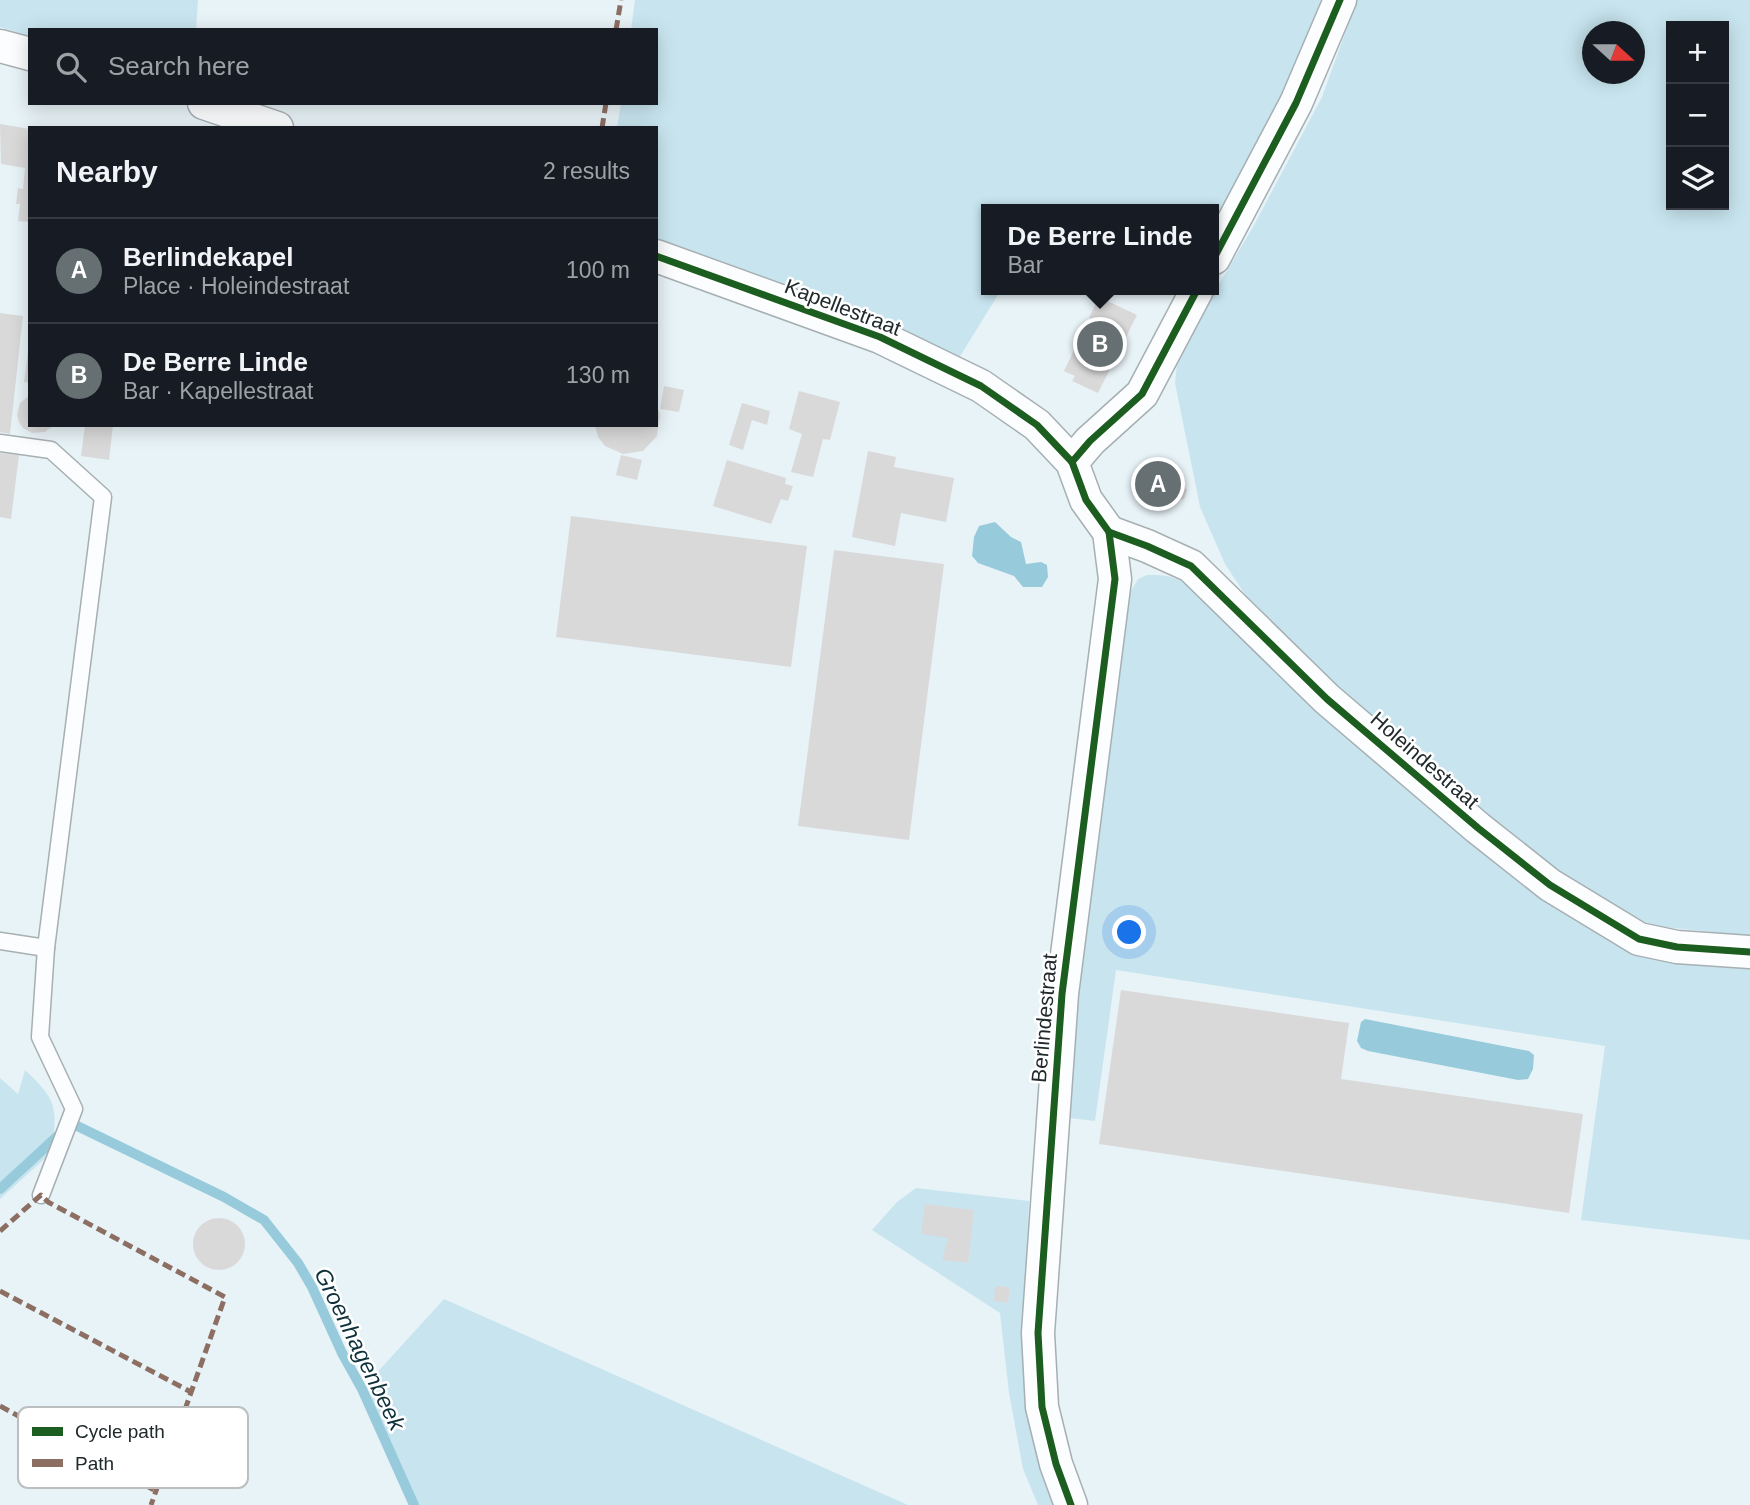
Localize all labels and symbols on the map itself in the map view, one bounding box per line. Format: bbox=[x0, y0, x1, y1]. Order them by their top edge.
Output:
north arrow bbox=[1582, 21, 1645, 84]
street label: Kapellestraat bbox=[782, 274, 904, 340]
pin: B bbox=[1077, 318, 1123, 370]
pin: A bbox=[1135, 458, 1181, 510]
street label: Holeindestraat bbox=[1366, 707, 1484, 813]
your location bbox=[1112, 915, 1146, 949]
street label: Berlindestraat bbox=[1027, 952, 1061, 1084]
water label: Groenhagenbeek bbox=[309, 1263, 411, 1436]
legend bbox=[18, 1407, 248, 1488]
text: Cycle path bbox=[75, 1421, 165, 1442]
text: Path bbox=[75, 1453, 114, 1474]

